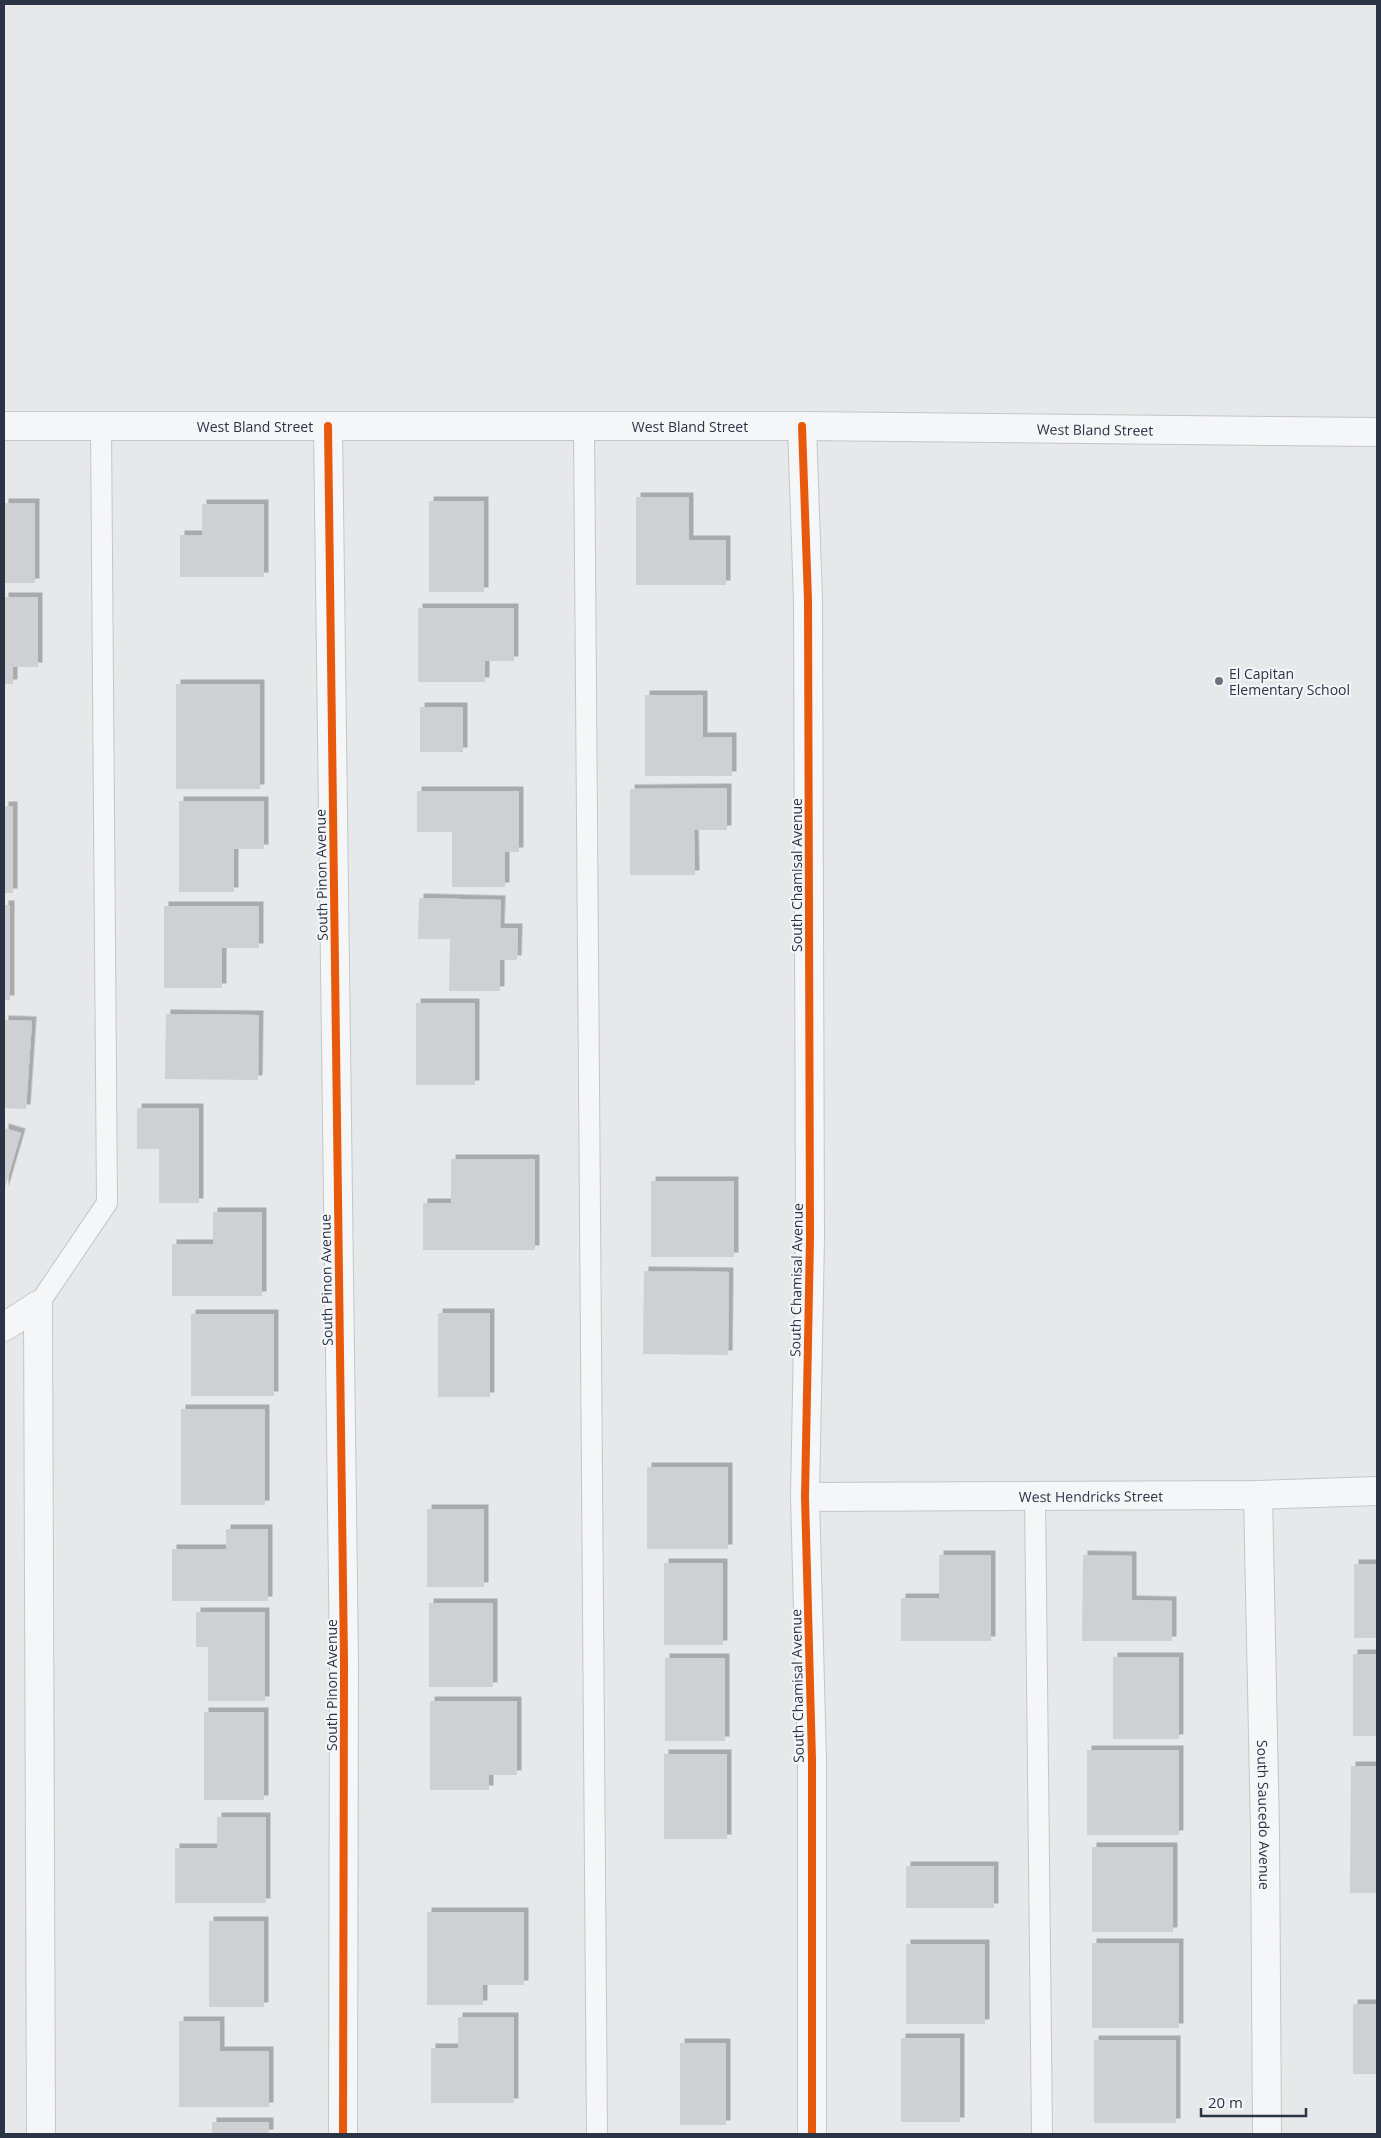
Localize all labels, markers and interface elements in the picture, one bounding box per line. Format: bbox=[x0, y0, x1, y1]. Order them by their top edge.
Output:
street label: West Bland Street bbox=[197, 417, 313, 436]
street label: West Bland Street bbox=[632, 417, 748, 436]
street label: West Bland Street bbox=[1037, 419, 1153, 439]
place label: El Capitan Elementary School bbox=[1229, 664, 1350, 699]
marker: El Capitan Elementary School bbox=[1213, 675, 1225, 687]
street label: South Chamisal Avenue bbox=[787, 798, 806, 952]
street label: South Pinon Avenue bbox=[310, 809, 332, 941]
street label: South Chamisal Avenue bbox=[785, 1203, 807, 1357]
street label: South Pinon Avenue bbox=[315, 1214, 337, 1346]
street label: West Hendricks Street bbox=[1019, 1486, 1163, 1506]
street label: South Chamisal Avenue bbox=[786, 1609, 808, 1763]
street label: South Pinon Avenue bbox=[322, 1619, 341, 1751]
street label: South Saucedo Avenue bbox=[1254, 1740, 1275, 1890]
scale bar bbox=[1201, 2086, 1306, 2118]
text: 20 m bbox=[1208, 2092, 1243, 2112]

